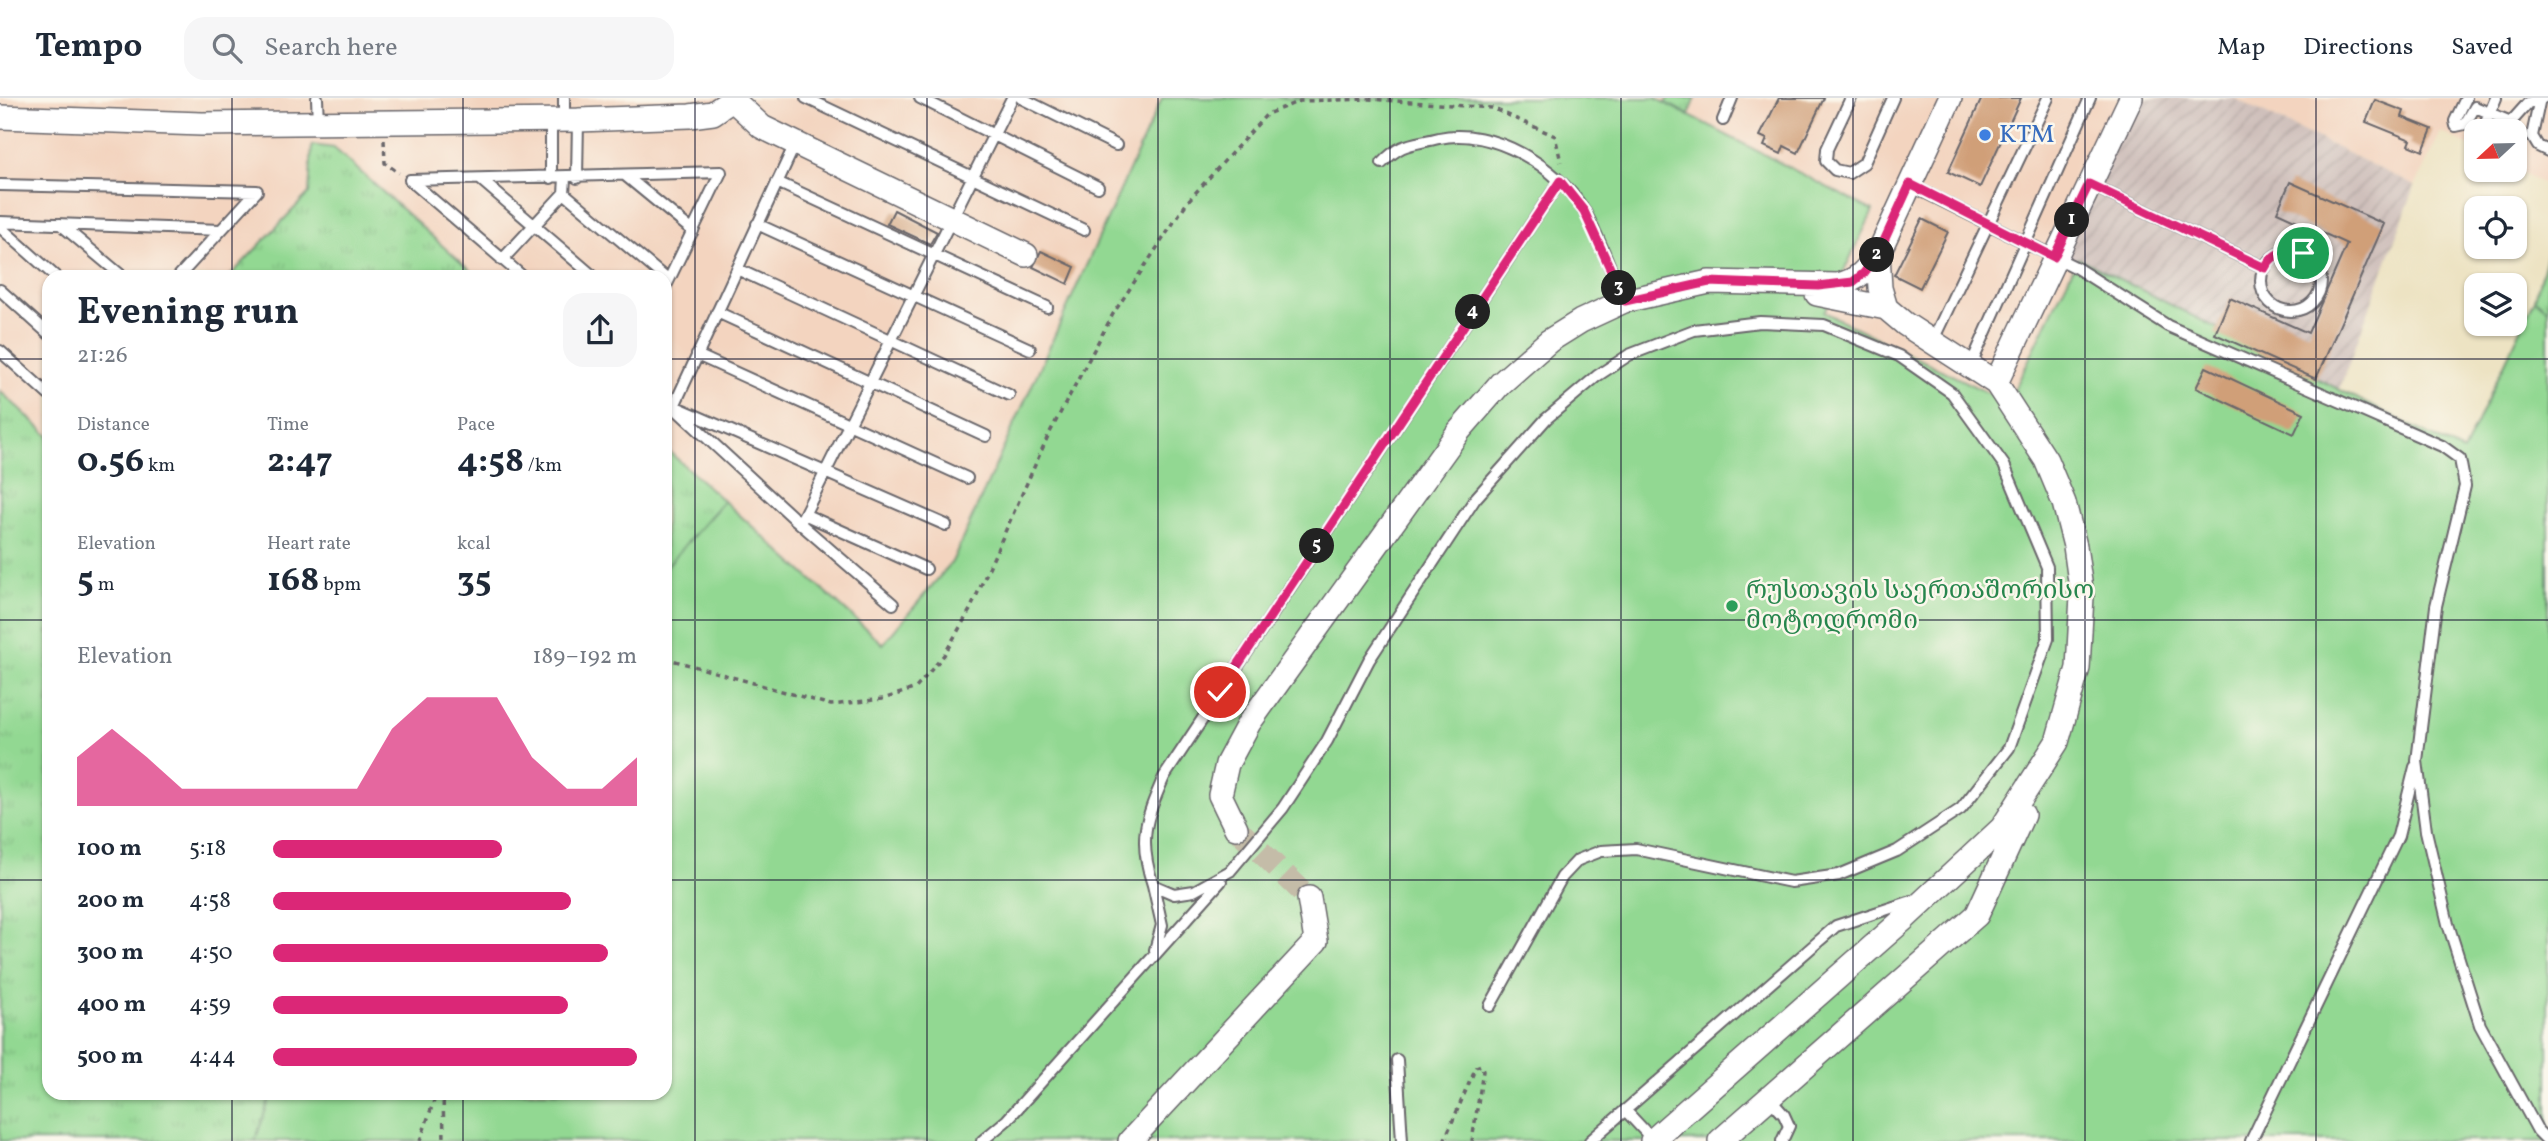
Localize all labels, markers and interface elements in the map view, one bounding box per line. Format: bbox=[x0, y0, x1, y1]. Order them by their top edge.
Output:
search box bbox=[184, 17, 674, 80]
text: Tempo bbox=[35, 25, 142, 71]
icon: search bbox=[208, 29, 246, 67]
text: Search here bbox=[264, 30, 398, 66]
text: Map bbox=[2217, 31, 2265, 65]
text: Directions bbox=[2303, 31, 2413, 65]
text: Saved bbox=[2451, 31, 2513, 65]
place label: KTM bbox=[1999, 117, 2055, 153]
north arrow bbox=[2464, 119, 2527, 182]
map controls bbox=[2464, 119, 2527, 336]
marker: KTM bbox=[1977, 127, 1993, 143]
button: locate bbox=[2464, 196, 2527, 259]
pin: 1 bbox=[2054, 202, 2090, 238]
text: 1 bbox=[2068, 206, 2075, 232]
pin bbox=[2273, 223, 2333, 283]
icon: arrive bbox=[2284, 234, 2322, 272]
pin: 2 bbox=[1860, 238, 1895, 272]
text: 2 bbox=[1872, 241, 1881, 267]
pin: 3 bbox=[1602, 270, 1636, 306]
button: layers bbox=[2464, 273, 2527, 336]
text: 3 bbox=[1614, 274, 1623, 300]
text: Evening run bbox=[77, 287, 299, 340]
button: share bbox=[563, 293, 637, 367]
pin: 4 bbox=[1456, 294, 1490, 330]
text: 4 bbox=[1467, 298, 1478, 324]
text: 21:26 bbox=[77, 340, 128, 372]
text: Distance bbox=[77, 412, 150, 438]
text: Time bbox=[267, 412, 309, 438]
text: Pace bbox=[457, 412, 495, 438]
text: 0.56 bbox=[77, 438, 144, 486]
text: 2:47 bbox=[267, 438, 333, 486]
text: 4:58 bbox=[457, 438, 524, 486]
text: km bbox=[144, 453, 175, 479]
text: /km bbox=[524, 453, 562, 479]
pin: 5 bbox=[1300, 528, 1334, 564]
text: Elevation bbox=[77, 531, 156, 557]
text: Heart rate bbox=[267, 531, 351, 557]
text: kcal bbox=[457, 531, 491, 557]
text: 5 bbox=[1312, 532, 1321, 558]
text: 5 bbox=[77, 557, 94, 605]
text: 168 bbox=[267, 557, 319, 605]
text: 35 bbox=[457, 557, 492, 605]
text: m bbox=[94, 572, 114, 598]
text: bpm bbox=[319, 572, 361, 598]
place label: რუსთავის საერთაშორისო მოტოდრომი bbox=[1746, 573, 2094, 639]
marker: რუსთავის საერთაშორისო მოტოდრომი bbox=[1724, 598, 1740, 614]
text: Elevation bbox=[77, 641, 173, 673]
text: 189–192 m bbox=[533, 641, 637, 673]
pin bbox=[1190, 662, 1250, 722]
icon: check bbox=[1201, 673, 1239, 711]
text: 100 m bbox=[77, 833, 142, 865]
text: 5:18 bbox=[189, 833, 226, 865]
text: 200 m bbox=[77, 885, 144, 917]
text: 4:58 bbox=[189, 885, 231, 917]
text: 300 m bbox=[77, 937, 144, 969]
text: 4:50 bbox=[189, 937, 233, 969]
text: 400 m bbox=[77, 989, 146, 1021]
text: 4:59 bbox=[189, 989, 231, 1021]
text: 500 m bbox=[77, 1041, 143, 1073]
text: 4:44 bbox=[189, 1041, 236, 1073]

